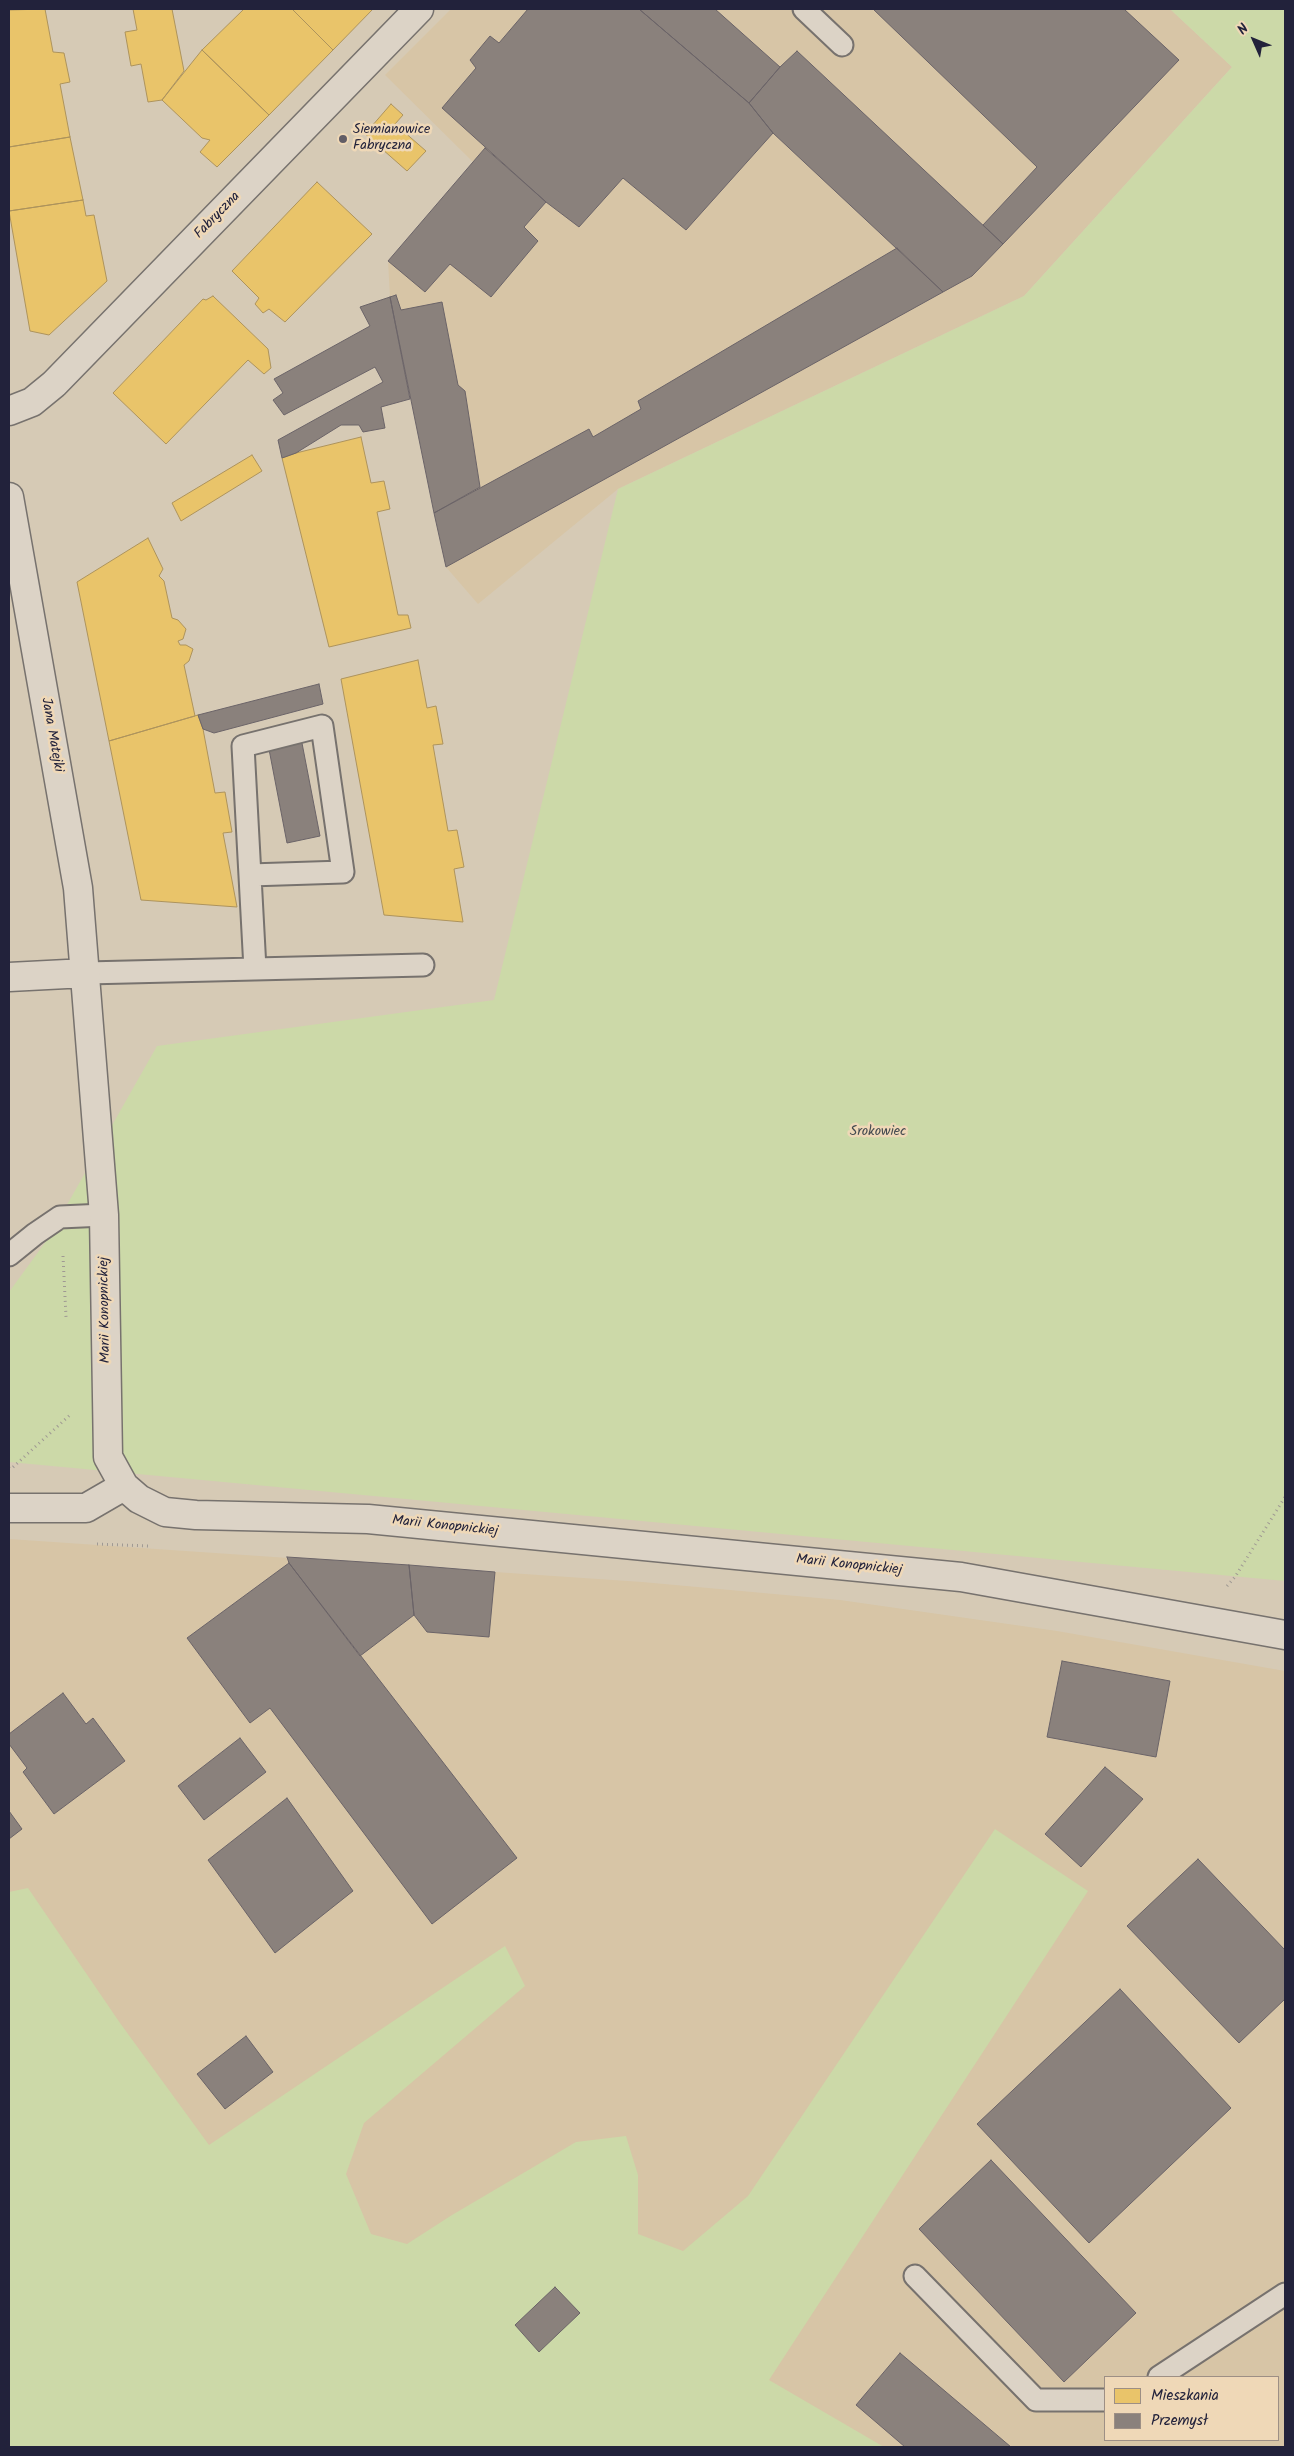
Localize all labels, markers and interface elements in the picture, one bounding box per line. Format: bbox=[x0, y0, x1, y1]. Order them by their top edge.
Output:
north arrow bbox=[1229, 15, 1279, 65]
text: N bbox=[1232, 19, 1254, 40]
place label: Siemianowice Fabryczna bbox=[353, 123, 430, 156]
marker: Siemianowice Fabryczna bbox=[337, 133, 349, 145]
street label: Fabryczna bbox=[192, 189, 244, 243]
street label: Jana Matejki bbox=[36, 696, 66, 774]
park label: Srokowiec bbox=[850, 1125, 906, 1141]
street label: Marii Konopnickiej bbox=[97, 1257, 115, 1363]
street label: Marii Konopnickiej bbox=[391, 1513, 499, 1541]
street label: Marii Konopnickiej bbox=[795, 1552, 903, 1580]
legend bbox=[1104, 2376, 1279, 2441]
text: Mieszkania bbox=[1151, 2384, 1219, 2408]
text: Przemysł bbox=[1151, 2409, 1208, 2433]

